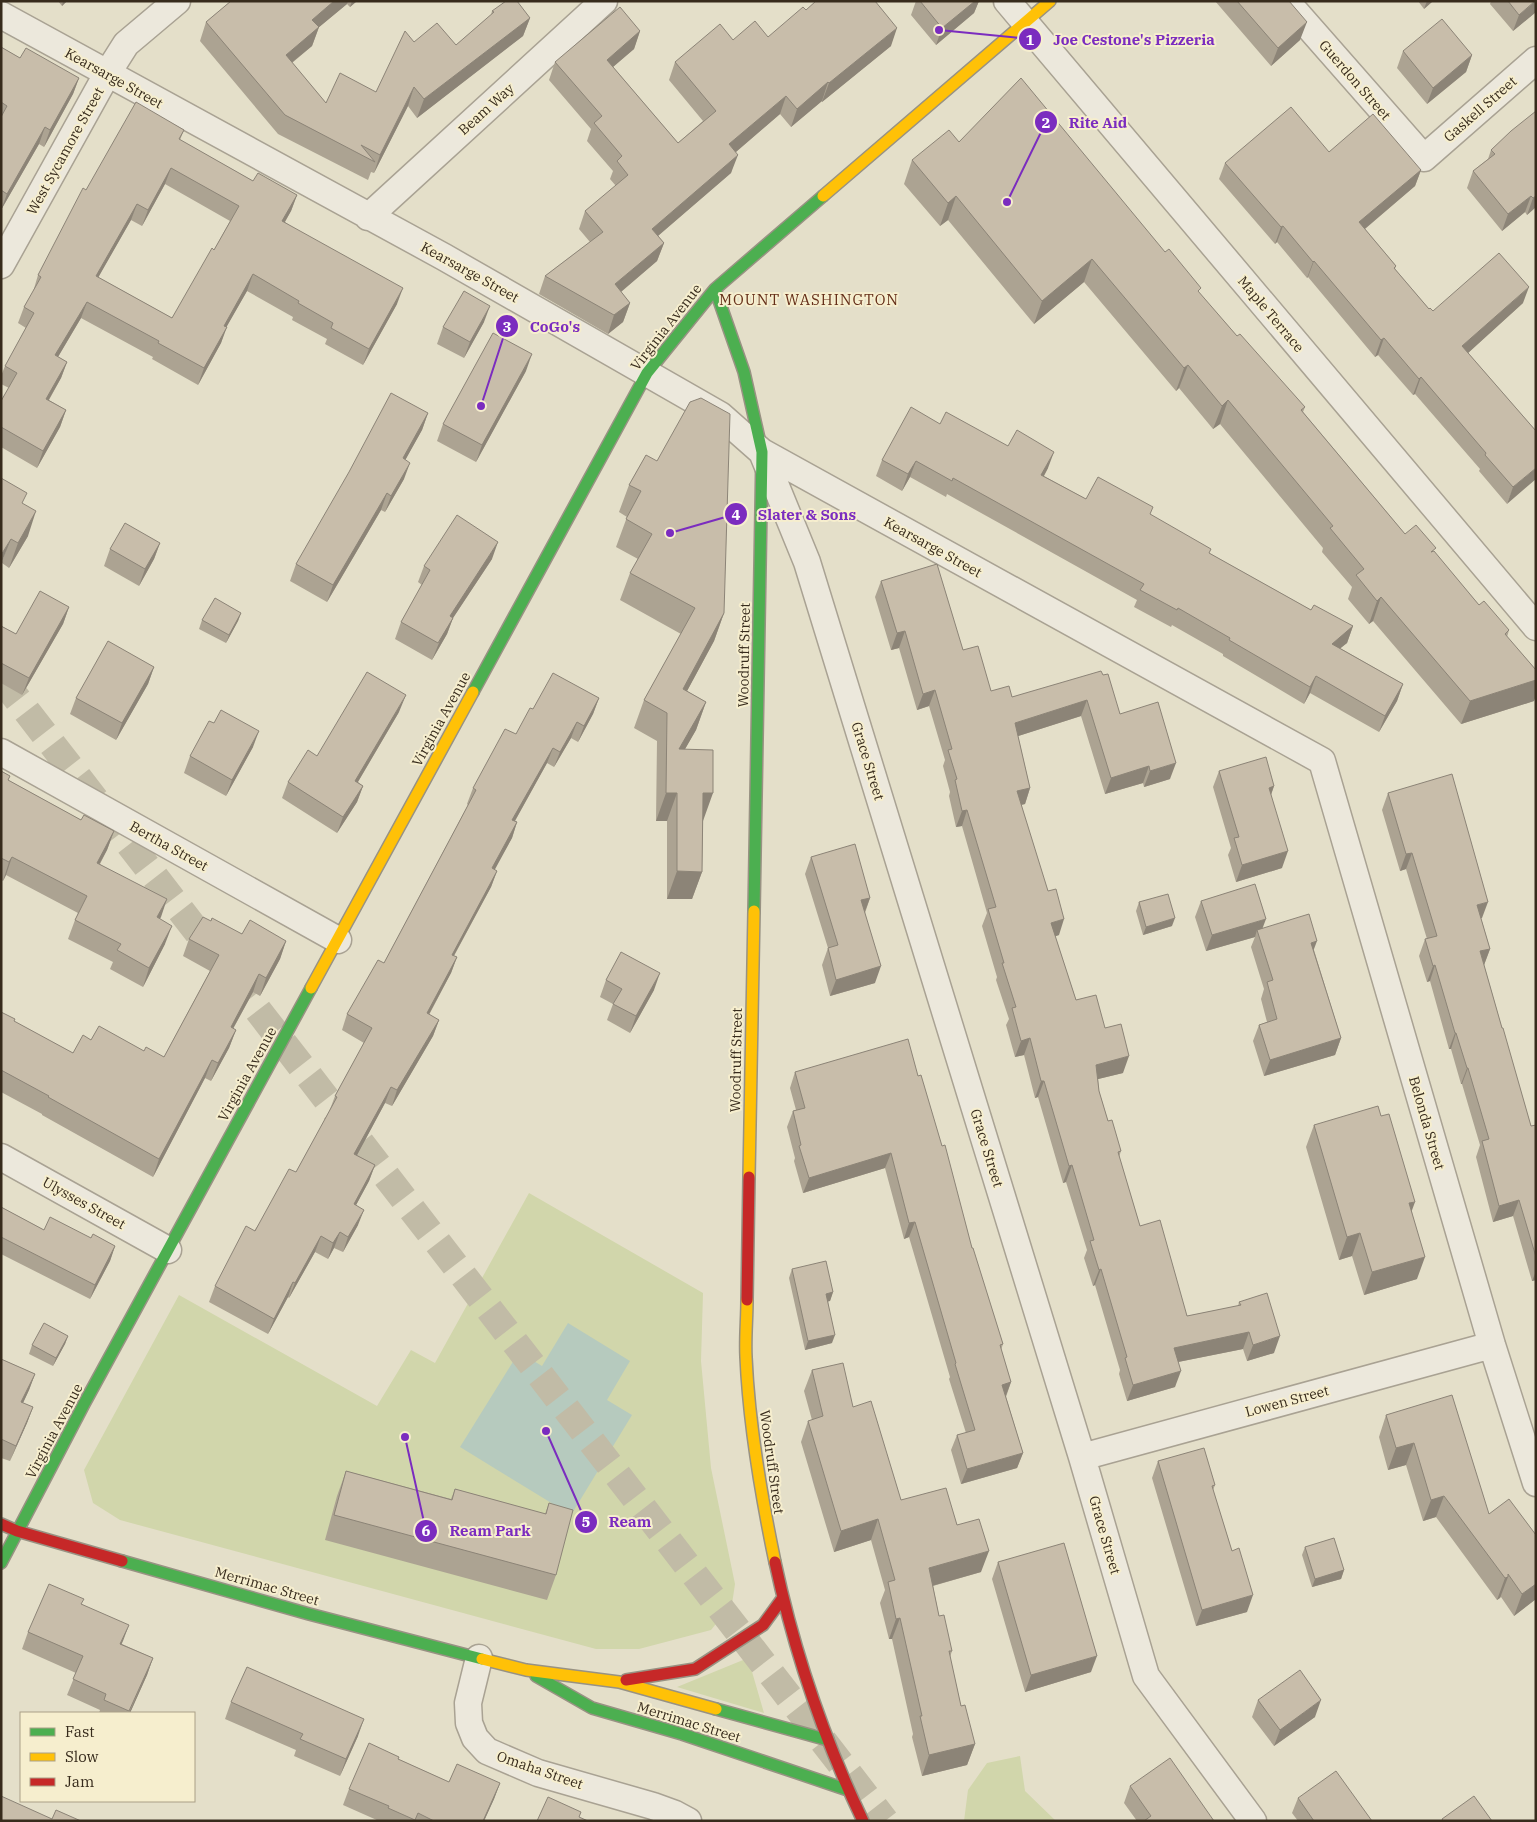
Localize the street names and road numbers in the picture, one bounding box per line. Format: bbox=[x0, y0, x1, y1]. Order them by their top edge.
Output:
street label: Guerdon Street bbox=[1315, 36, 1395, 124]
street label: Kearsarge Street bbox=[62, 44, 166, 112]
street label: Gaskell Street bbox=[1440, 72, 1520, 146]
street label: Beam Way bbox=[454, 79, 518, 139]
street label: West Sycamore Street bbox=[22, 84, 108, 218]
street label: Kearsarge Street bbox=[418, 238, 522, 306]
street label: Maple Terrace bbox=[1234, 272, 1308, 356]
street label: Virginia Avenue bbox=[627, 280, 705, 374]
street label: Kearsarge Street bbox=[881, 513, 985, 581]
street label: Woodruff Street bbox=[734, 602, 754, 708]
street label: Virginia Avenue bbox=[408, 669, 474, 769]
street label: Grace Street bbox=[848, 720, 888, 802]
street label: Bertha Street bbox=[127, 817, 212, 875]
street label: Woodruff Street bbox=[726, 1007, 746, 1113]
street label: Virginia Avenue bbox=[214, 1024, 280, 1124]
street label: Belonda Street bbox=[1405, 1074, 1449, 1172]
street label: Grace Street bbox=[967, 1107, 1007, 1189]
street label: Ulysses Street bbox=[39, 1173, 129, 1233]
street label: Virginia Avenue bbox=[21, 1380, 87, 1482]
street label: Lowen Street bbox=[1243, 1381, 1331, 1421]
street label: Woodruff Street bbox=[756, 1409, 788, 1515]
street label: Grace Street bbox=[1085, 1494, 1125, 1577]
street label: Merrimac Street bbox=[213, 1563, 321, 1609]
street label: Merrimac Street bbox=[635, 1698, 743, 1746]
street label: Omaha Street bbox=[495, 1747, 586, 1793]

